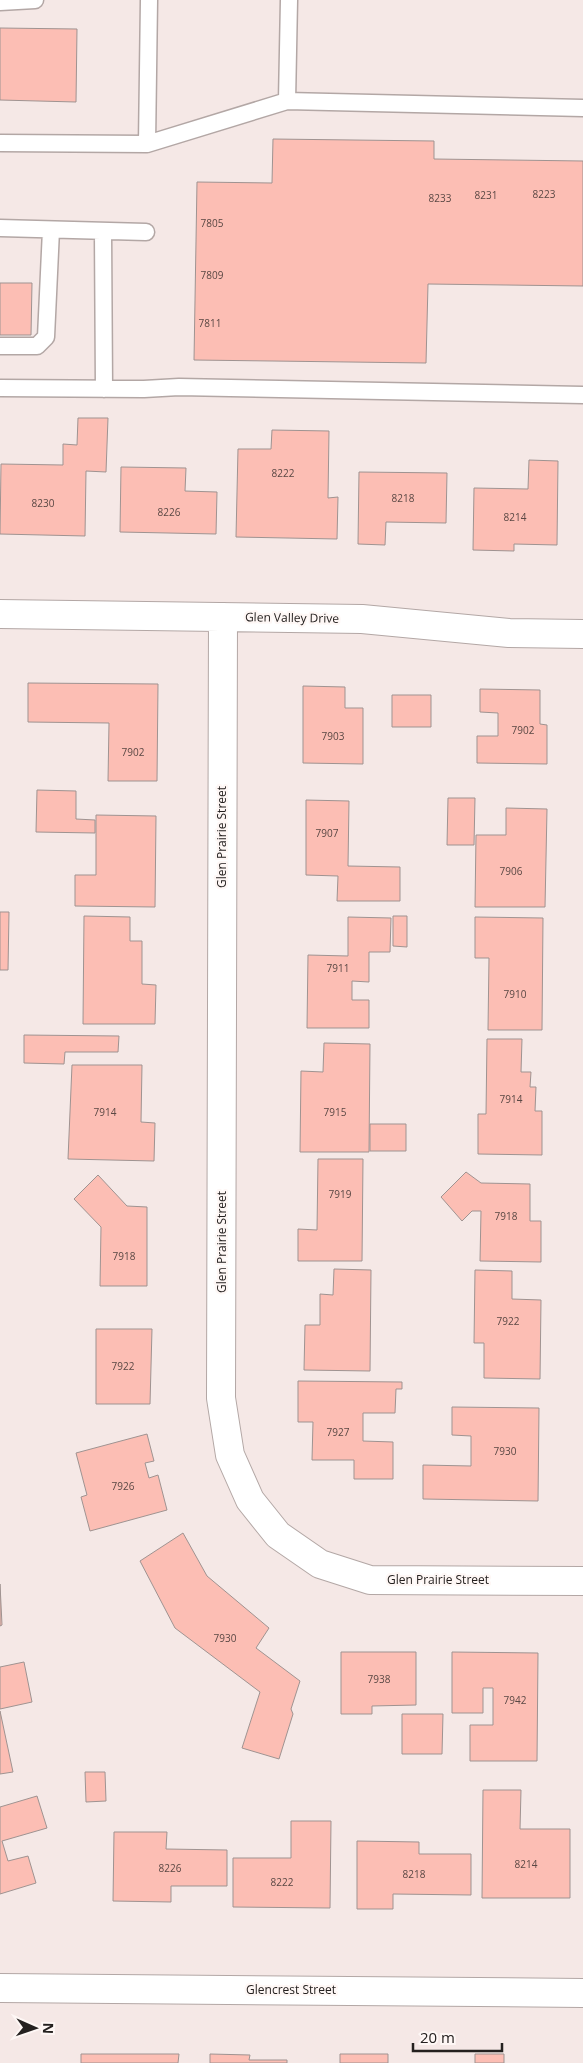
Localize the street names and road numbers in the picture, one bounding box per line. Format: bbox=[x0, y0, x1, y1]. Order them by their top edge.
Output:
street label: Glen Valley Drive bbox=[245, 608, 339, 627]
street label: Glen Prairie Street bbox=[213, 786, 230, 888]
street label: Glen Prairie Street bbox=[213, 1191, 230, 1293]
street label: Glen Prairie Street bbox=[387, 1571, 489, 1588]
street label: Glencrest Street bbox=[246, 1981, 336, 1998]

